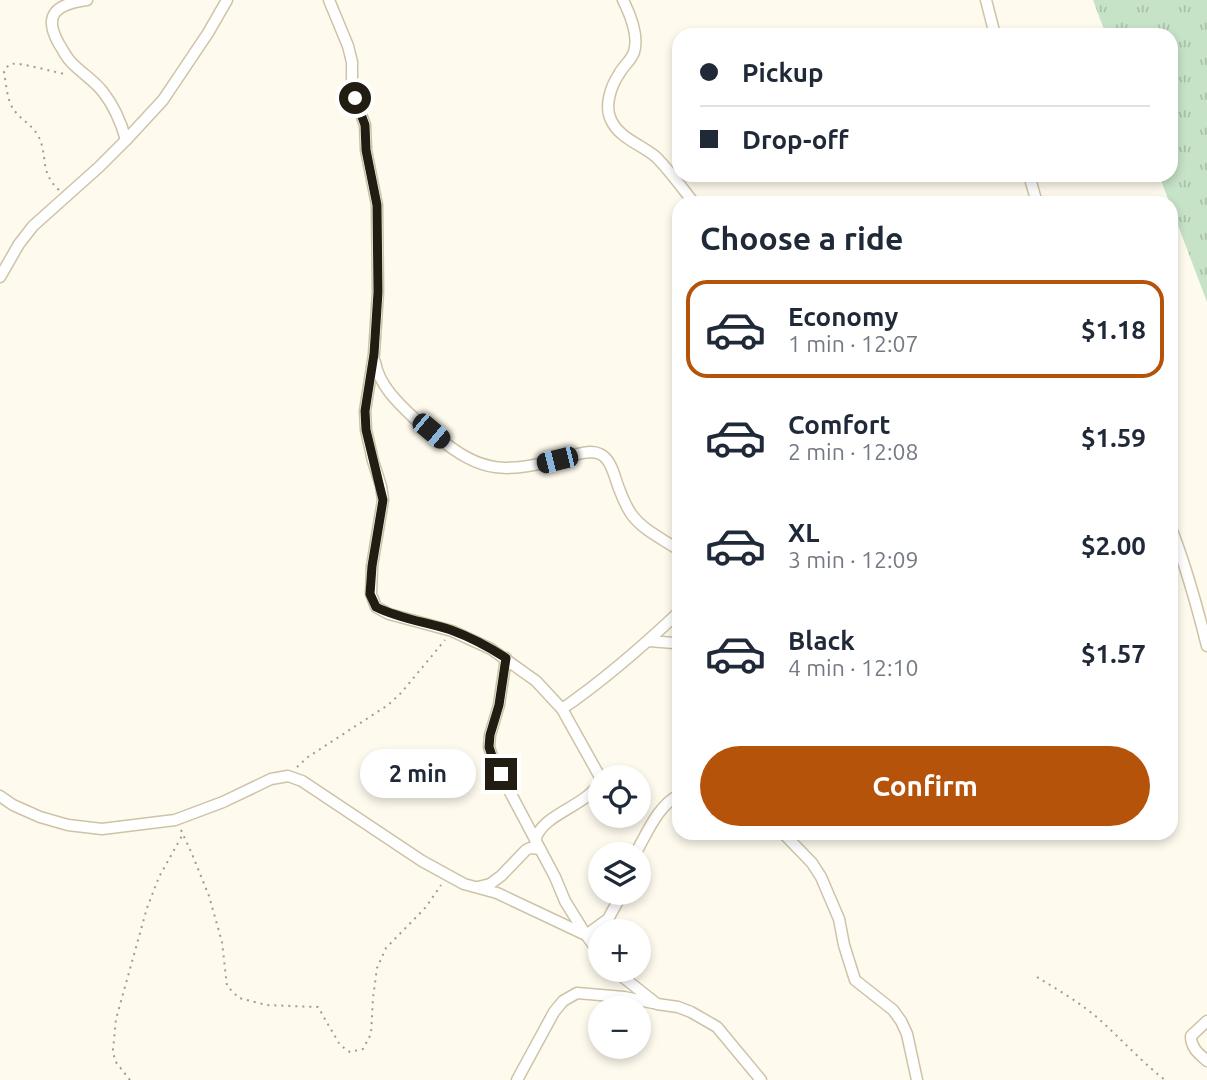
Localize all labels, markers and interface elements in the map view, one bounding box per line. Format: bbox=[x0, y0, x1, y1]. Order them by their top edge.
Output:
text: Pickup bbox=[742, 58, 824, 87]
route start bbox=[339, 82, 371, 114]
text: Drop-off bbox=[742, 125, 849, 154]
text: Choose a ride bbox=[700, 220, 903, 256]
icon: car bbox=[704, 298, 767, 361]
text: Economy bbox=[788, 302, 898, 331]
text: $1.18 bbox=[1081, 315, 1146, 344]
text: 1 min · 12:07 bbox=[788, 331, 919, 356]
icon: car bbox=[704, 406, 767, 469]
car bbox=[409, 409, 454, 453]
text: Comfort bbox=[788, 410, 891, 439]
text: $1.59 bbox=[1081, 423, 1146, 452]
text: 2 min · 12:08 bbox=[788, 439, 919, 464]
car bbox=[535, 445, 580, 475]
icon: car bbox=[704, 514, 767, 577]
text: XL bbox=[788, 518, 819, 547]
text: $2.00 bbox=[1081, 531, 1146, 560]
text: 3 min · 12:09 bbox=[788, 547, 919, 572]
icon: car bbox=[704, 622, 767, 685]
text: Black bbox=[788, 626, 855, 655]
text: $1.57 bbox=[1081, 639, 1146, 668]
text: 4 min · 12:10 bbox=[788, 655, 919, 680]
button: Confirm bbox=[700, 746, 1150, 826]
callout: 2 min bbox=[361, 750, 476, 798]
route end bbox=[485, 758, 517, 790]
text: 2 min bbox=[389, 761, 447, 786]
map controls bbox=[588, 765, 651, 1059]
button: locate bbox=[588, 765, 651, 828]
button: layers bbox=[588, 842, 651, 905]
button: + bbox=[588, 919, 651, 982]
button: − bbox=[588, 996, 651, 1059]

